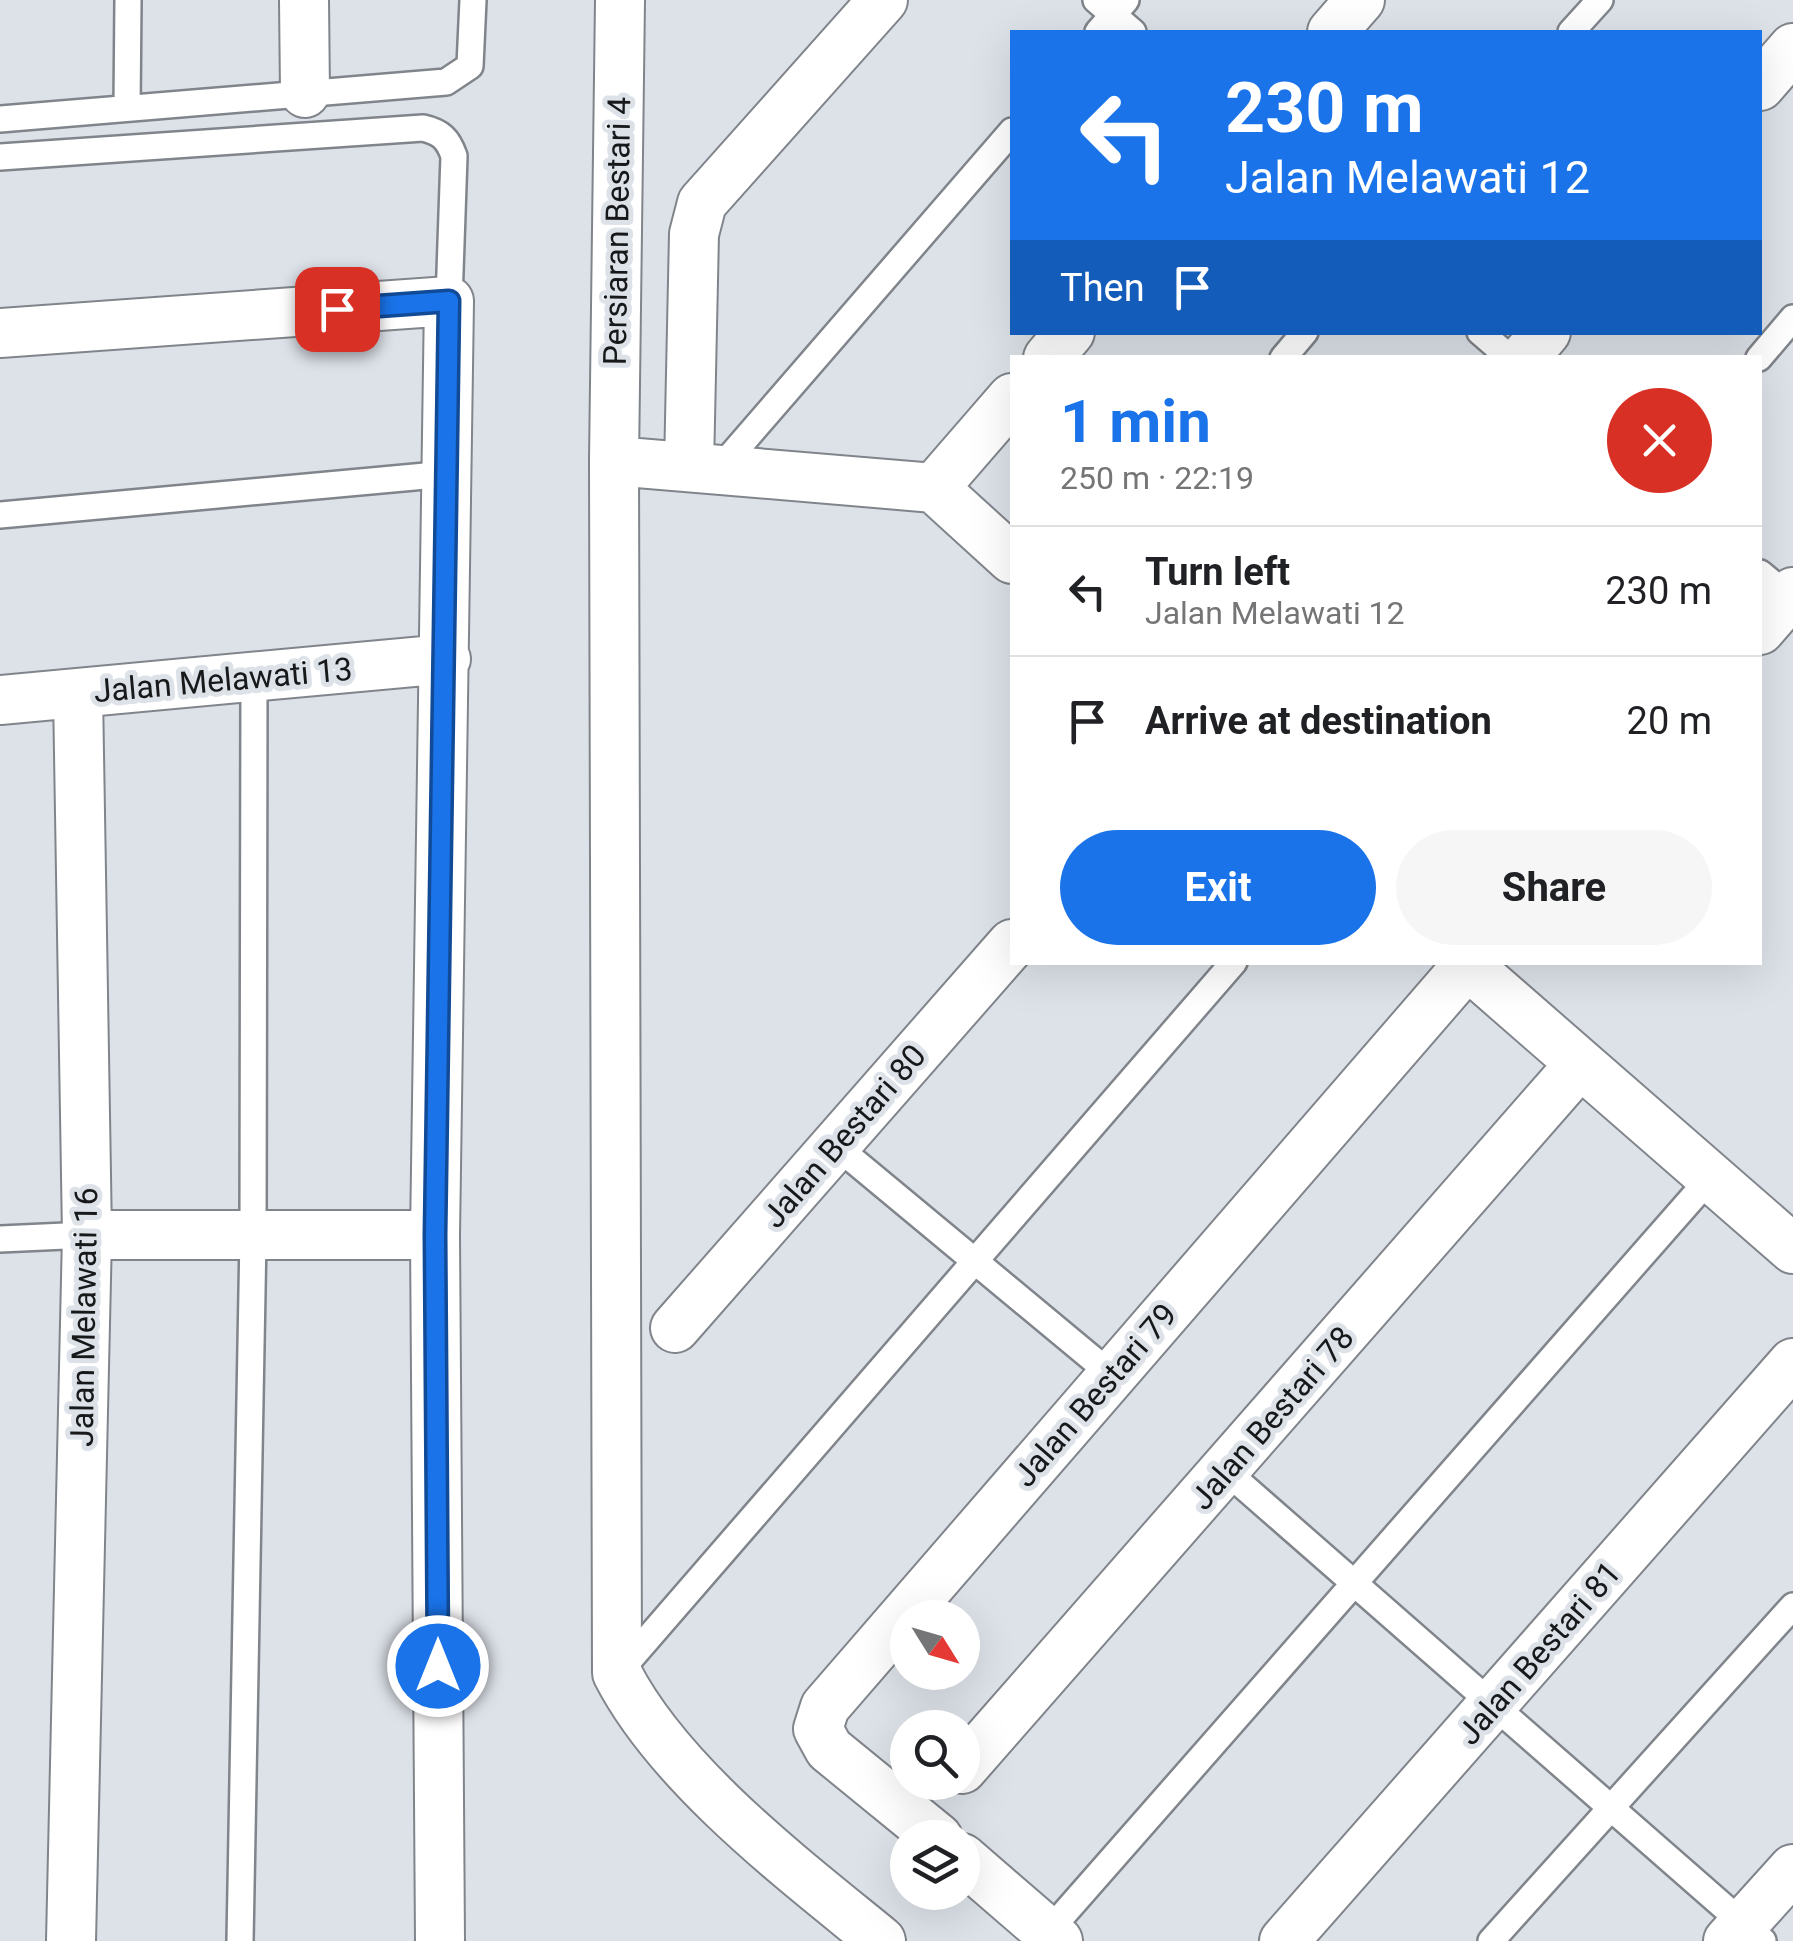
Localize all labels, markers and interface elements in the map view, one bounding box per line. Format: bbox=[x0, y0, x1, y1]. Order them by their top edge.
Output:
text: 230 m bbox=[1225, 67, 1424, 149]
icon: left bbox=[1060, 70, 1190, 200]
street label: Persiaran Bestari 4 bbox=[596, 96, 638, 366]
text: Jalan Melawati 12 bbox=[1225, 151, 1590, 204]
icon: arrive bbox=[1165, 260, 1220, 315]
text: Then bbox=[1060, 266, 1145, 310]
pin bbox=[295, 267, 380, 352]
icon: arrive bbox=[310, 282, 365, 337]
text: 1 min bbox=[1060, 386, 1211, 457]
button: close bbox=[1607, 388, 1712, 493]
text: 250 m · 22:19 bbox=[1060, 459, 1254, 497]
text: Turn left bbox=[1145, 550, 1290, 594]
icon: left bbox=[1060, 564, 1115, 619]
text: 230 m bbox=[1605, 569, 1712, 613]
text: Jalan Melawati 12 bbox=[1145, 594, 1405, 632]
street label: Jalan Melawati 13 bbox=[92, 650, 354, 710]
icon: arrive bbox=[1060, 694, 1115, 749]
text: Arrive at destination bbox=[1145, 699, 1492, 743]
text: 20 m bbox=[1627, 699, 1712, 743]
button: Exit bbox=[1060, 830, 1376, 945]
button: Share bbox=[1396, 830, 1712, 945]
street label: Jalan Bestari 80 bbox=[754, 1037, 934, 1235]
street label: Jalan Melawati 16 bbox=[63, 1187, 105, 1447]
street label: Jalan Bestari 79 bbox=[1005, 1296, 1185, 1494]
street label: Jalan Bestari 78 bbox=[1182, 1319, 1362, 1517]
street label: Jalan Bestari 81 bbox=[1449, 1554, 1629, 1752]
north arrow bbox=[890, 1600, 980, 1690]
map controls bbox=[890, 1600, 980, 1910]
position arrow bbox=[386, 1614, 490, 1718]
button: search bbox=[890, 1710, 980, 1800]
button: layers bbox=[890, 1820, 980, 1910]

